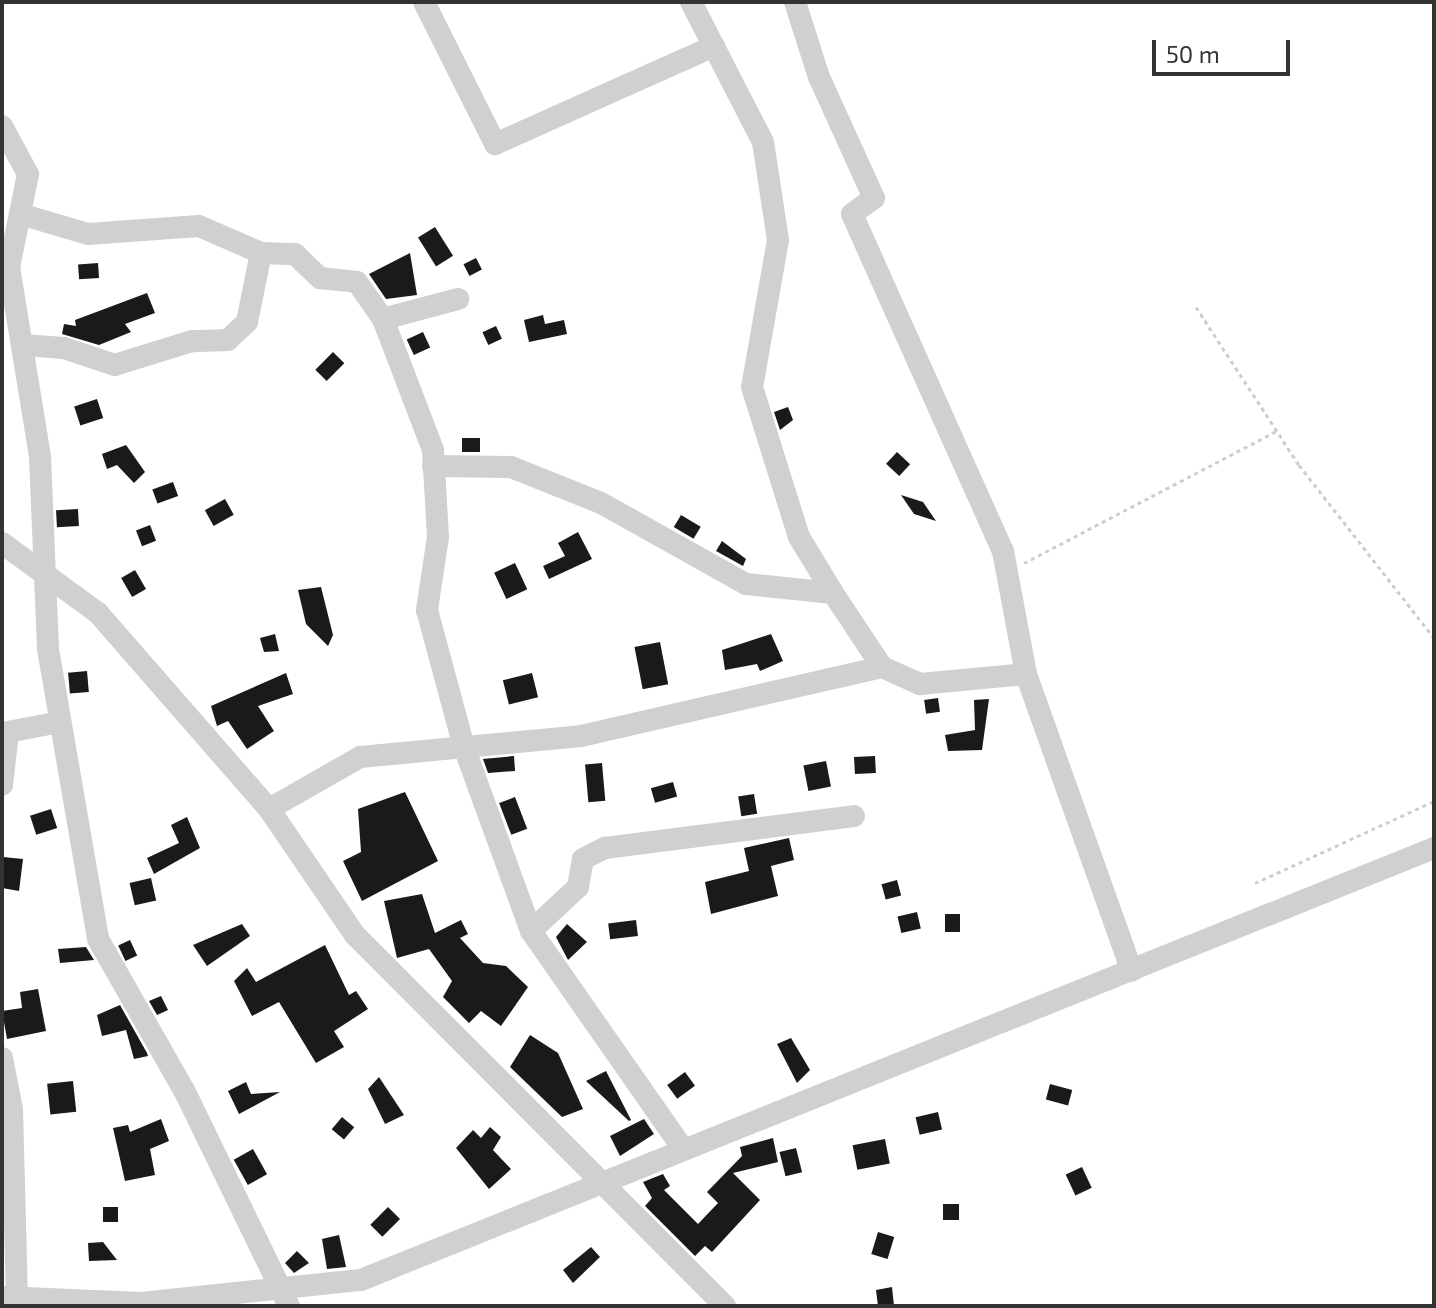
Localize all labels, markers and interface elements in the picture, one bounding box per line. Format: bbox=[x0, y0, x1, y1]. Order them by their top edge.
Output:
scale bar bbox=[1156, 24, 1294, 74]
text: 50 m bbox=[1166, 39, 1220, 68]

